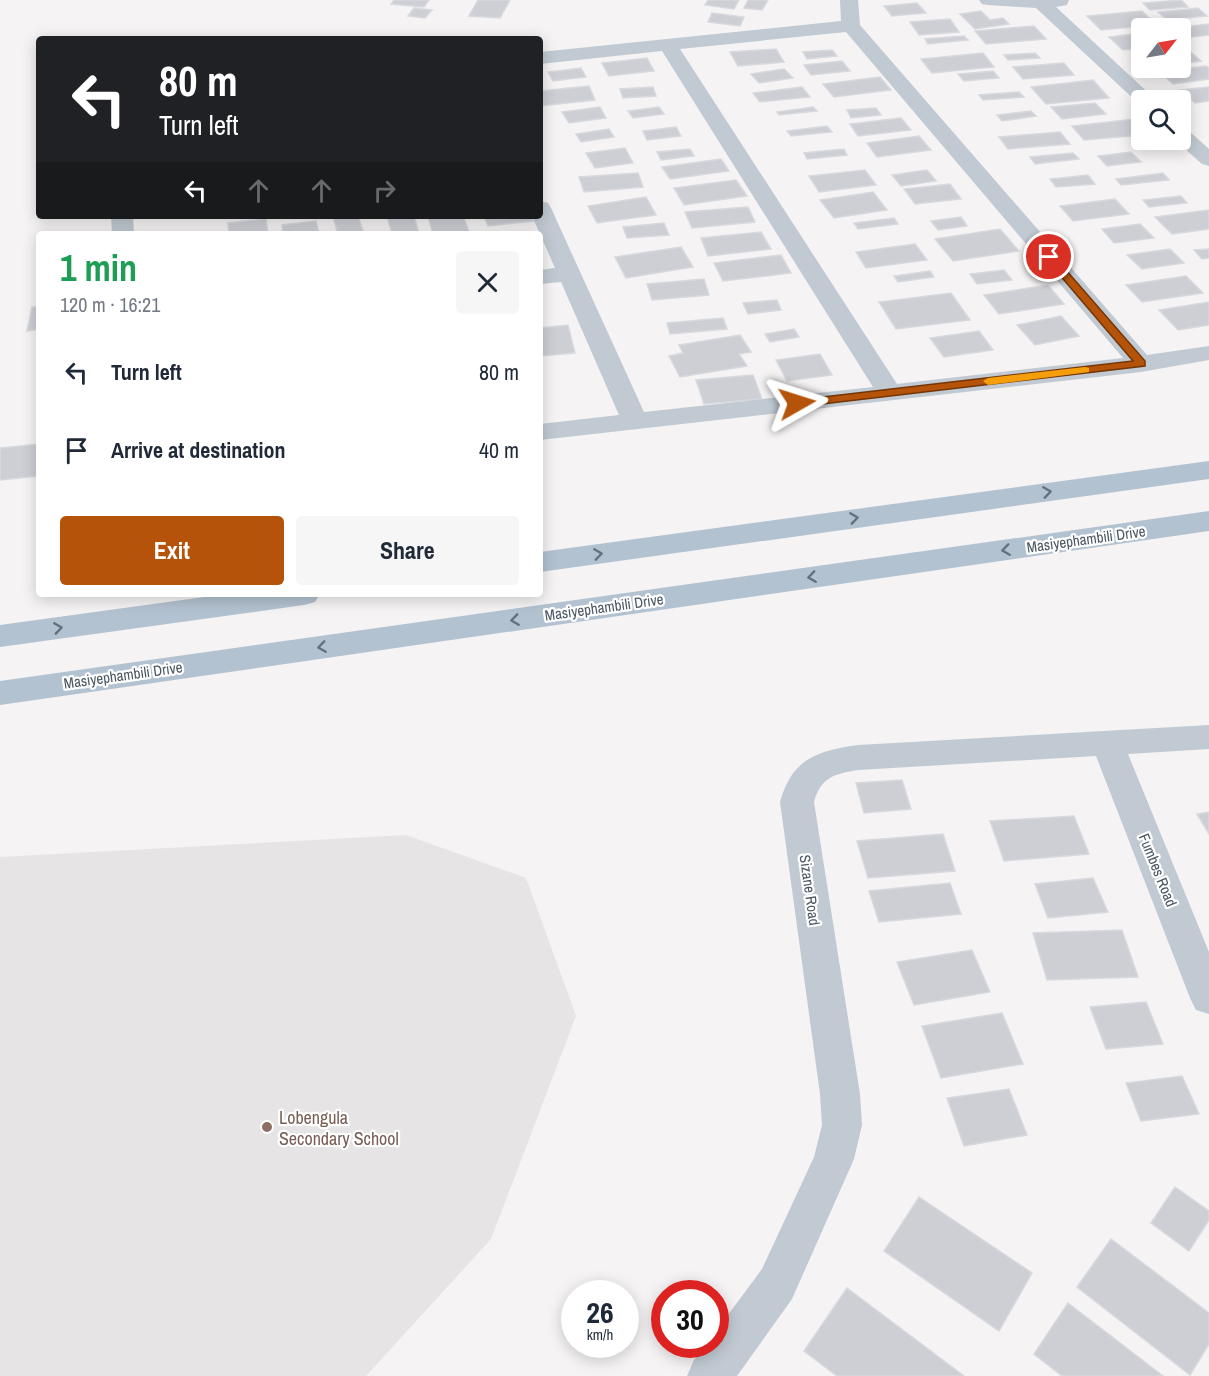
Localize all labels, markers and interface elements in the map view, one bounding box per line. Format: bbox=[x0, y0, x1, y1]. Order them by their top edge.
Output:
north arrow bbox=[1131, 18, 1191, 78]
map controls bbox=[1131, 18, 1191, 150]
text: 80 m bbox=[159, 53, 238, 109]
icon: left bbox=[60, 60, 138, 138]
button: search bbox=[1131, 90, 1191, 150]
text: Turn left bbox=[159, 107, 238, 143]
icon: left bbox=[179, 174, 212, 207]
icon: ahead bbox=[242, 174, 275, 207]
icon: ahead bbox=[305, 174, 338, 207]
icon: right bbox=[368, 174, 401, 207]
pin bbox=[1023, 231, 1074, 282]
icon: arrive bbox=[1032, 240, 1065, 273]
text: 1 min bbox=[60, 244, 137, 292]
button: close bbox=[456, 251, 519, 314]
text: 120 m · 16:21 bbox=[60, 291, 160, 318]
icon: left bbox=[60, 356, 93, 389]
text: Turn left bbox=[111, 357, 182, 387]
text: 80 m bbox=[479, 357, 519, 387]
position arrow bbox=[765, 371, 829, 435]
icon: arrive bbox=[60, 434, 93, 467]
text: Arrive at destination bbox=[111, 435, 285, 465]
text: 40 m bbox=[479, 435, 519, 465]
one-way arrow bbox=[1042, 486, 1051, 498]
one-way arrow bbox=[849, 513, 858, 525]
button: Exit bbox=[60, 516, 284, 585]
button: Share bbox=[296, 516, 519, 585]
street label: Masiyephambili Drive bbox=[1025, 520, 1147, 558]
one-way arrow bbox=[1001, 544, 1010, 556]
one-way arrow bbox=[593, 548, 603, 560]
one-way arrow bbox=[808, 571, 817, 583]
street label: Masiyephambili Drive bbox=[543, 588, 665, 626]
one-way arrow bbox=[511, 613, 520, 625]
one-way arrow bbox=[53, 622, 63, 634]
one-way arrow bbox=[318, 641, 327, 653]
street label: Masiyephambili Drive bbox=[62, 656, 184, 694]
street label: Fumbes Road bbox=[1134, 830, 1182, 910]
street label: Sizane Road bbox=[795, 853, 825, 927]
place label: Lobengula Secondary School bbox=[279, 1105, 399, 1151]
marker: Lobengula Secondary School bbox=[260, 1120, 274, 1134]
speed limit sign: 30 bbox=[651, 1280, 729, 1358]
text: 26 bbox=[586, 1292, 614, 1332]
text: km/h bbox=[587, 1324, 613, 1345]

